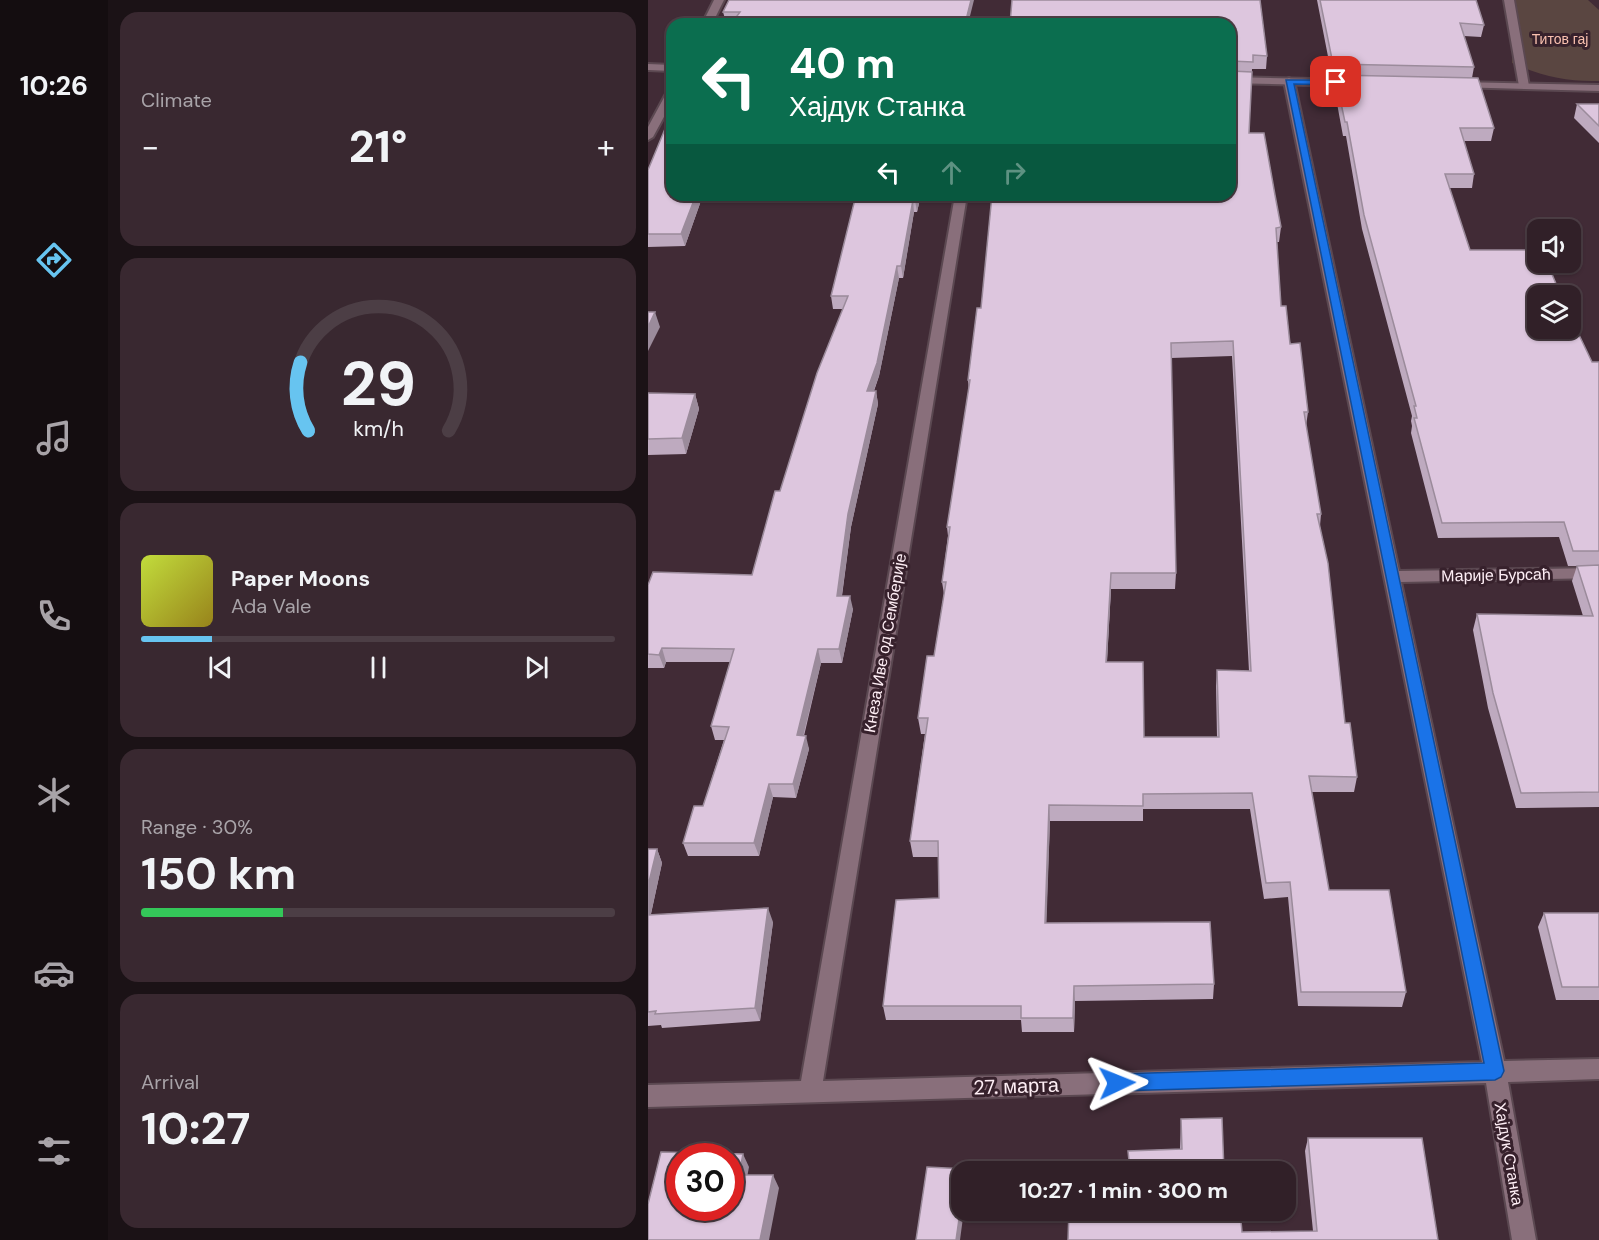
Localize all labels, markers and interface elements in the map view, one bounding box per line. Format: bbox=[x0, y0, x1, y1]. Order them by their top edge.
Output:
park label: Титов гај bbox=[1532, 30, 1588, 48]
text: 40 m bbox=[789, 36, 895, 91]
icon: left bbox=[690, 42, 768, 120]
pin bbox=[1310, 56, 1361, 107]
icon: arrive bbox=[1319, 65, 1352, 98]
text: 10:26 bbox=[20, 68, 88, 103]
text: Climate bbox=[141, 87, 212, 113]
text: Хајдук Станка bbox=[789, 89, 965, 124]
text: 21° bbox=[349, 117, 407, 176]
text: − bbox=[141, 125, 159, 168]
text: + bbox=[597, 125, 615, 168]
icon: left bbox=[872, 156, 905, 189]
icon: ahead bbox=[935, 156, 968, 189]
icon: right bbox=[998, 156, 1031, 189]
map controls bbox=[1527, 219, 1581, 339]
button: sound bbox=[1527, 219, 1581, 273]
icon: directions bbox=[33, 239, 75, 281]
button: layers bbox=[1527, 285, 1581, 339]
text: 29 bbox=[340, 344, 416, 425]
text: km/h bbox=[353, 416, 403, 444]
icon: music bbox=[33, 417, 75, 459]
street label: Кнеза Иве од Семберије bbox=[859, 552, 911, 734]
text: Paper Moons bbox=[231, 564, 370, 593]
street label: Марије Бурсаћ bbox=[1441, 564, 1551, 586]
text: Ada Vale bbox=[231, 593, 311, 619]
icon: phone bbox=[33, 595, 75, 637]
icon: previous bbox=[204, 651, 237, 684]
icon: pause bbox=[362, 651, 395, 684]
icon: next bbox=[520, 651, 553, 684]
icon: climate bbox=[33, 774, 75, 816]
text: Range · 30% bbox=[141, 814, 253, 840]
text: 150 km bbox=[141, 844, 296, 903]
icon: car bbox=[33, 952, 75, 994]
position arrow bbox=[1085, 1051, 1149, 1115]
text: Arrival bbox=[141, 1069, 199, 1095]
street label: 27. марта bbox=[973, 1071, 1060, 1100]
text: 10:27 bbox=[141, 1099, 250, 1158]
street label: Хајдук Станка bbox=[1490, 1101, 1528, 1207]
icon: filters bbox=[33, 1130, 75, 1172]
speed limit sign: 30 bbox=[666, 1143, 744, 1221]
text: 10:27 · 1 min · 300 m bbox=[1019, 1176, 1228, 1205]

